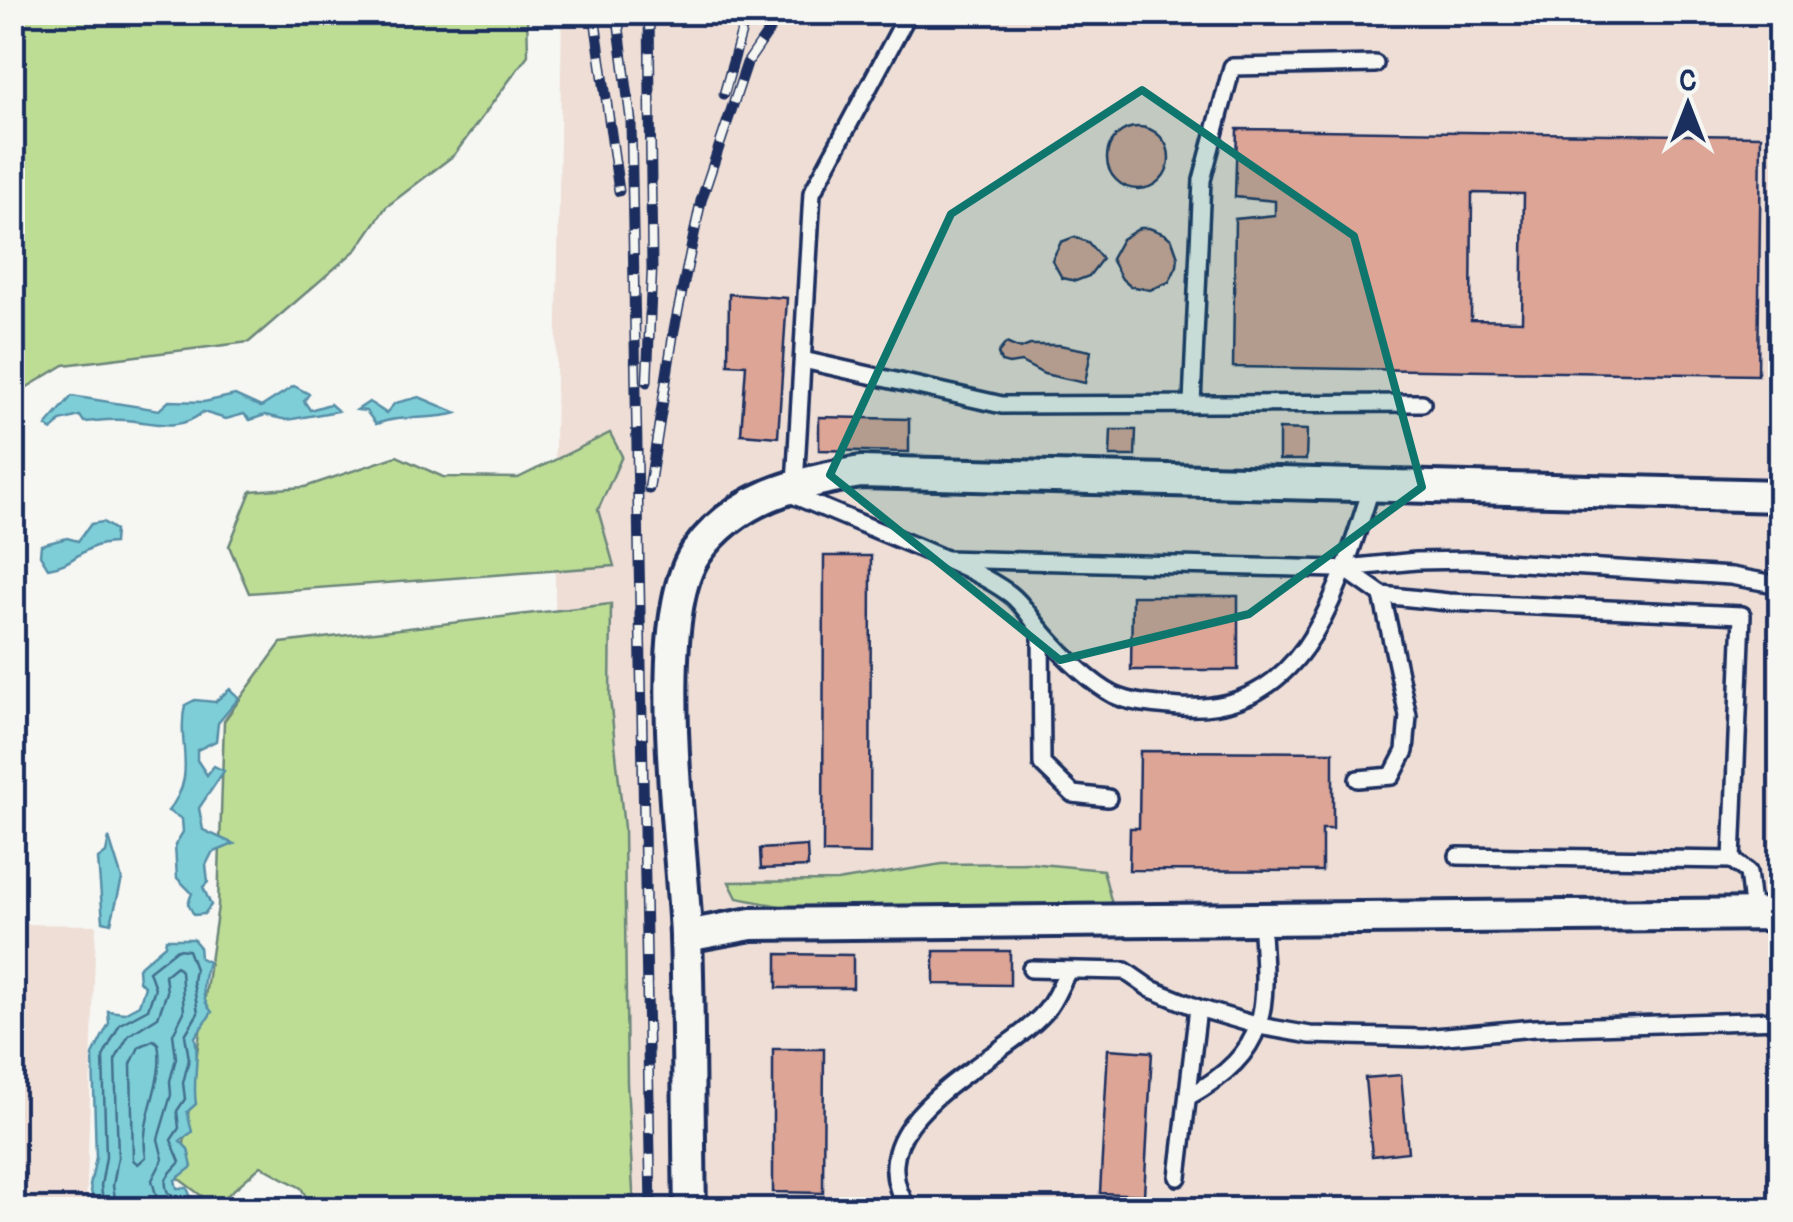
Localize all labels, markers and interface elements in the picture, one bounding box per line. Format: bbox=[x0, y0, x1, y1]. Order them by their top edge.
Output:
north arrow bbox=[1638, 55, 1738, 155]
text: С bbox=[1679, 64, 1697, 99]

